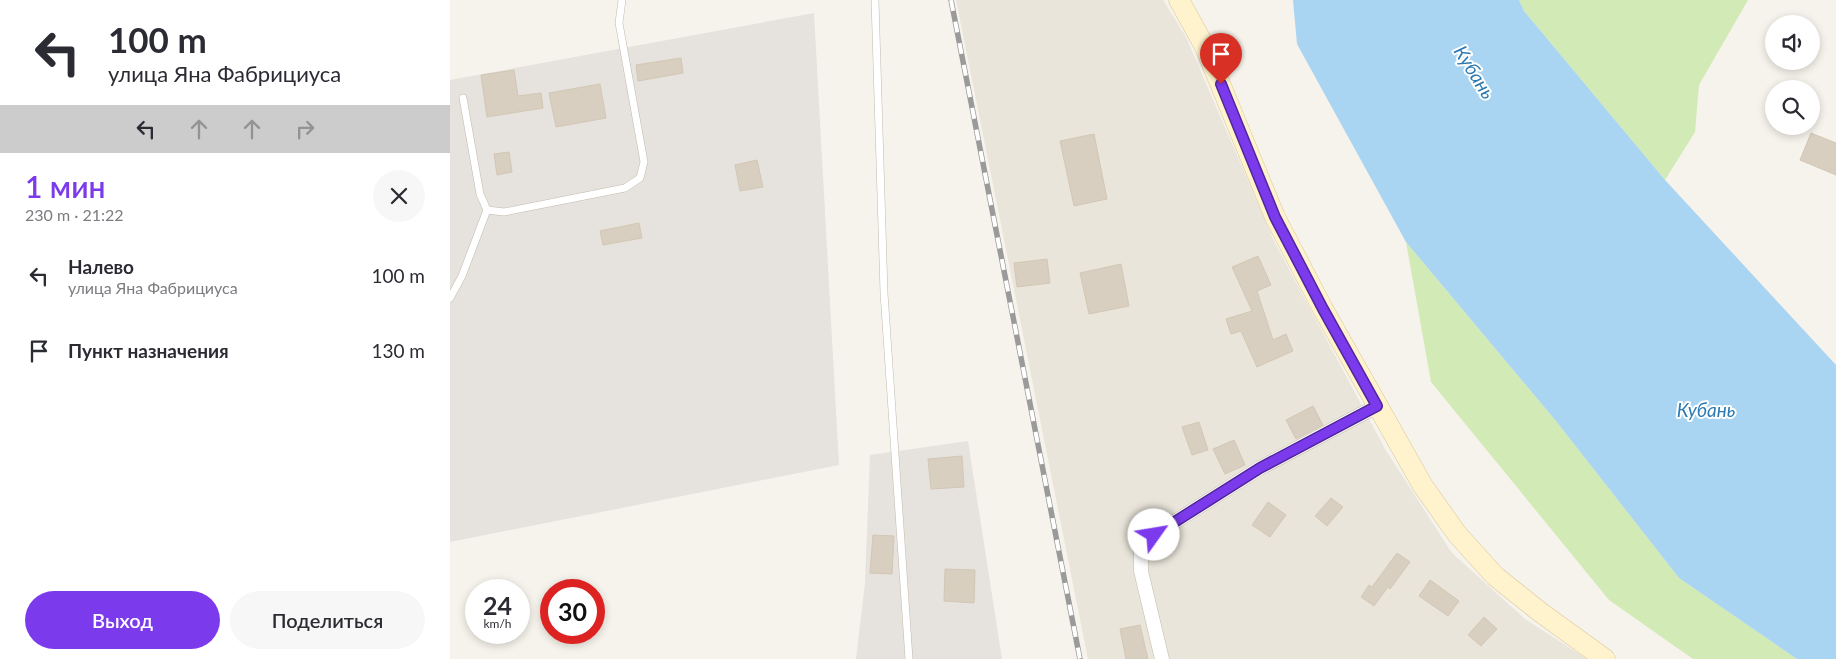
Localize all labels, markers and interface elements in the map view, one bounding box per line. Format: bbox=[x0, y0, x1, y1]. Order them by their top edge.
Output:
map controls bbox=[1765, 15, 1820, 135]
button: sound bbox=[1765, 15, 1820, 70]
text: 100 m bbox=[108, 18, 207, 60]
icon: left bbox=[25, 20, 90, 85]
pin bbox=[1200, 33, 1242, 84]
icon: arrive bbox=[1207, 40, 1235, 68]
water label: Кубань bbox=[1450, 41, 1500, 103]
text: улица Яна Фабрициуса bbox=[108, 60, 341, 87]
button: search bbox=[1765, 80, 1820, 135]
icon: left bbox=[132, 115, 160, 143]
icon: ahead bbox=[185, 115, 213, 143]
icon: ahead bbox=[238, 115, 266, 143]
icon: right bbox=[291, 115, 319, 143]
text: 1 мин bbox=[25, 168, 106, 204]
button: close bbox=[373, 170, 425, 222]
text: 230 m · 21:22 bbox=[25, 205, 124, 224]
text: Налево bbox=[68, 255, 134, 278]
icon: left bbox=[25, 262, 53, 290]
text: 100 m bbox=[371, 264, 425, 287]
text: улица Яна Фабрициуса bbox=[68, 278, 238, 297]
icon: arrive bbox=[25, 337, 53, 365]
text: Пункт назначения bbox=[68, 339, 229, 362]
text: 130 m bbox=[371, 339, 425, 362]
water label: Кубань bbox=[1677, 398, 1735, 421]
position arrow bbox=[1127, 508, 1179, 560]
speed limit sign: 30 bbox=[540, 579, 605, 644]
text: 24 bbox=[483, 590, 512, 620]
button: Выход bbox=[25, 591, 220, 649]
button: Поделиться bbox=[230, 591, 425, 649]
text: km/h bbox=[483, 616, 512, 631]

